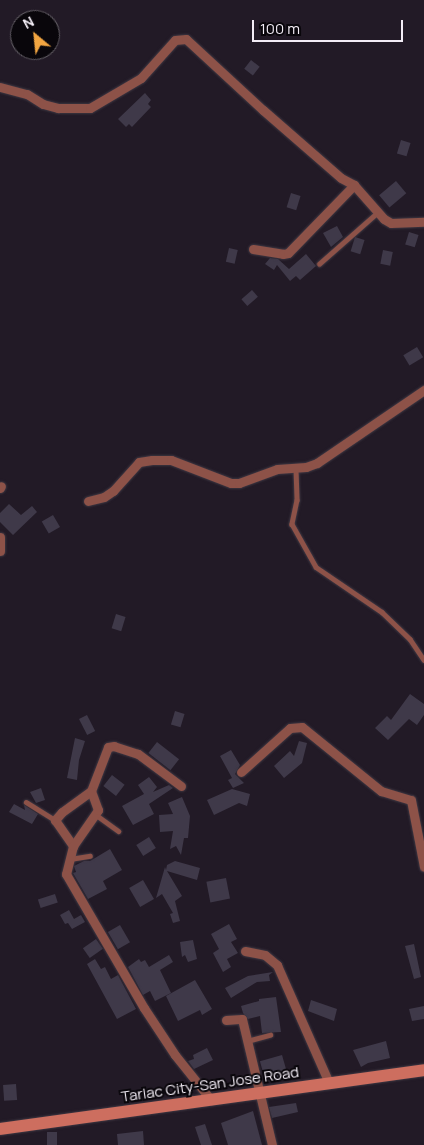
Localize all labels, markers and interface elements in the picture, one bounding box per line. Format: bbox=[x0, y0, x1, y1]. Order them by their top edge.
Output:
north arrow bbox=[10, 10, 60, 60]
scale bar bbox=[254, 10, 405, 42]
text: N bbox=[19, 11, 37, 33]
text: 100 m bbox=[260, 18, 300, 39]
street label: Tarlac City-San Jose Road bbox=[120, 1063, 300, 1105]

